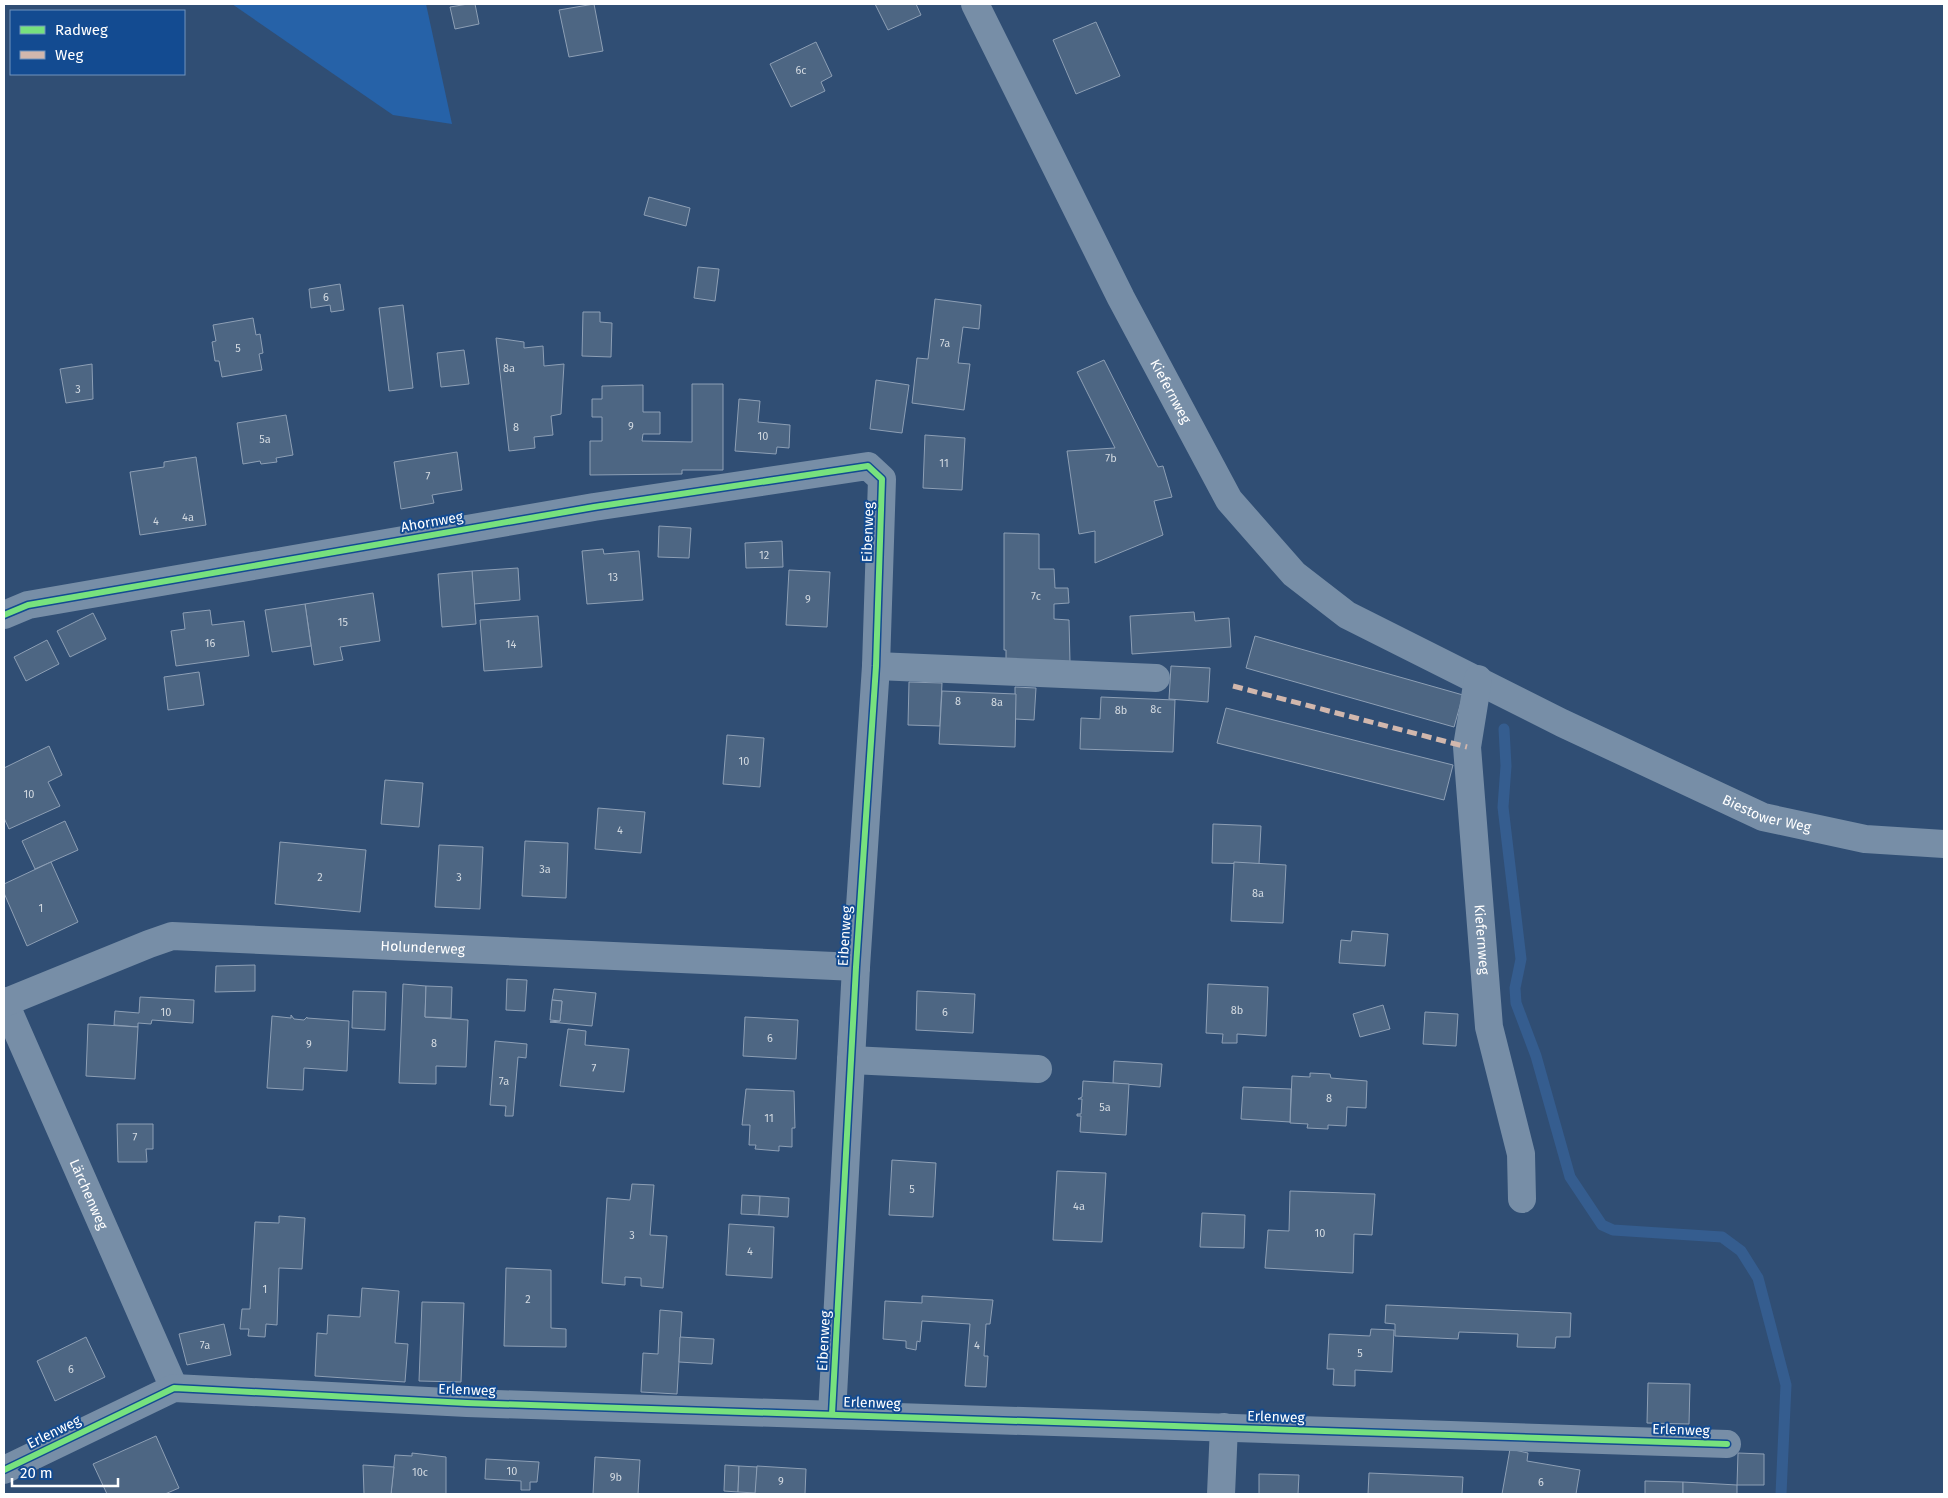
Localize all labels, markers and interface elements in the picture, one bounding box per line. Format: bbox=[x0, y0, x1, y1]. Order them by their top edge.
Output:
legend bbox=[10, 10, 185, 75]
text: Radweg bbox=[55, 21, 108, 39]
text: Weg bbox=[55, 46, 83, 64]
house number: 6c bbox=[795, 64, 807, 77]
house number: 6 bbox=[323, 291, 329, 304]
house number: 7a bbox=[940, 337, 950, 350]
house number: 5 bbox=[235, 342, 241, 355]
street label: Kiefernweg bbox=[1147, 356, 1195, 427]
house number: 8a bbox=[503, 362, 515, 375]
house number: 3 bbox=[75, 383, 81, 396]
house number: 9 bbox=[628, 420, 634, 433]
house number: 8 bbox=[513, 421, 519, 434]
house number: 10 bbox=[758, 430, 768, 443]
house number: 5a bbox=[259, 433, 271, 446]
house number: 7b bbox=[1105, 452, 1117, 465]
house number: 11 bbox=[939, 457, 949, 470]
house number: 7 bbox=[426, 470, 431, 483]
street label: Eibenweg bbox=[858, 501, 878, 563]
street label: Ahornweg bbox=[400, 508, 465, 536]
house number: 4a bbox=[182, 511, 194, 524]
house number: 4 bbox=[153, 515, 159, 528]
house number: 12 bbox=[759, 549, 769, 562]
house number: 13 bbox=[608, 571, 618, 584]
house number: 7c bbox=[1031, 590, 1041, 603]
house number: 9 bbox=[805, 593, 811, 606]
house number: 15 bbox=[338, 616, 349, 629]
house number: 16 bbox=[205, 637, 215, 650]
house number: 14 bbox=[506, 638, 516, 651]
house number: 8 bbox=[955, 695, 961, 708]
house number: 8a bbox=[991, 696, 1003, 709]
house number: 8c bbox=[1150, 703, 1162, 716]
house number: 8b bbox=[1115, 704, 1127, 717]
house number: 10 bbox=[739, 755, 749, 768]
house number: 10 bbox=[24, 788, 34, 801]
street label: Biestower Weg bbox=[1720, 791, 1814, 836]
house number: 4 bbox=[617, 824, 623, 837]
house number: 3a bbox=[539, 863, 551, 876]
house number: 2 bbox=[317, 871, 323, 884]
house number: 3 bbox=[456, 871, 462, 884]
house number: 8a bbox=[1252, 887, 1264, 900]
house number: 1 bbox=[39, 902, 43, 915]
street label: Kiefernweg bbox=[1471, 904, 1493, 976]
street label: Eibenweg bbox=[834, 905, 856, 967]
street label: Holunderweg bbox=[380, 937, 466, 958]
house number: 8b bbox=[1231, 1004, 1243, 1017]
house number: 10 bbox=[161, 1006, 171, 1019]
house number: 6 bbox=[942, 1006, 948, 1019]
house number: 6 bbox=[767, 1032, 773, 1045]
house number: 8 bbox=[431, 1037, 437, 1050]
house number: 9 bbox=[306, 1038, 312, 1051]
house number: 7 bbox=[592, 1062, 597, 1075]
house number: 7a bbox=[499, 1075, 509, 1088]
house number: 8 bbox=[1326, 1092, 1332, 1105]
house number: 5a bbox=[1099, 1101, 1111, 1114]
house number: 11 bbox=[764, 1112, 774, 1125]
house number: 7 bbox=[133, 1131, 138, 1144]
street label: Lärchenweg bbox=[66, 1156, 112, 1233]
house number: 5 bbox=[909, 1183, 915, 1196]
house number: 4a bbox=[1073, 1200, 1085, 1213]
house number: 10 bbox=[1315, 1227, 1325, 1240]
house number: 3 bbox=[629, 1229, 635, 1242]
house number: 4 bbox=[747, 1245, 753, 1258]
house number: 1 bbox=[263, 1283, 267, 1296]
house number: 2 bbox=[525, 1293, 531, 1306]
street label: Eibenweg bbox=[814, 1310, 834, 1372]
house number: 7a bbox=[200, 1339, 210, 1352]
house number: 4 bbox=[974, 1339, 980, 1352]
house number: 5 bbox=[1357, 1347, 1363, 1360]
house number: 6 bbox=[68, 1363, 74, 1376]
street label: Erlenweg bbox=[438, 1381, 497, 1400]
street label: Erlenweg bbox=[843, 1394, 902, 1413]
street label: Erlenweg bbox=[1247, 1408, 1306, 1427]
street label: Erlenweg bbox=[24, 1411, 84, 1452]
street label: Erlenweg bbox=[1652, 1421, 1711, 1440]
scale bar bbox=[12, 1456, 119, 1488]
text: 20 m bbox=[20, 1464, 53, 1482]
house number: 10 bbox=[507, 1465, 517, 1478]
house number: 10c bbox=[412, 1466, 428, 1479]
house number: 9b bbox=[610, 1471, 622, 1484]
house number: 9 bbox=[778, 1475, 784, 1488]
house number: 6 bbox=[1538, 1476, 1544, 1489]

